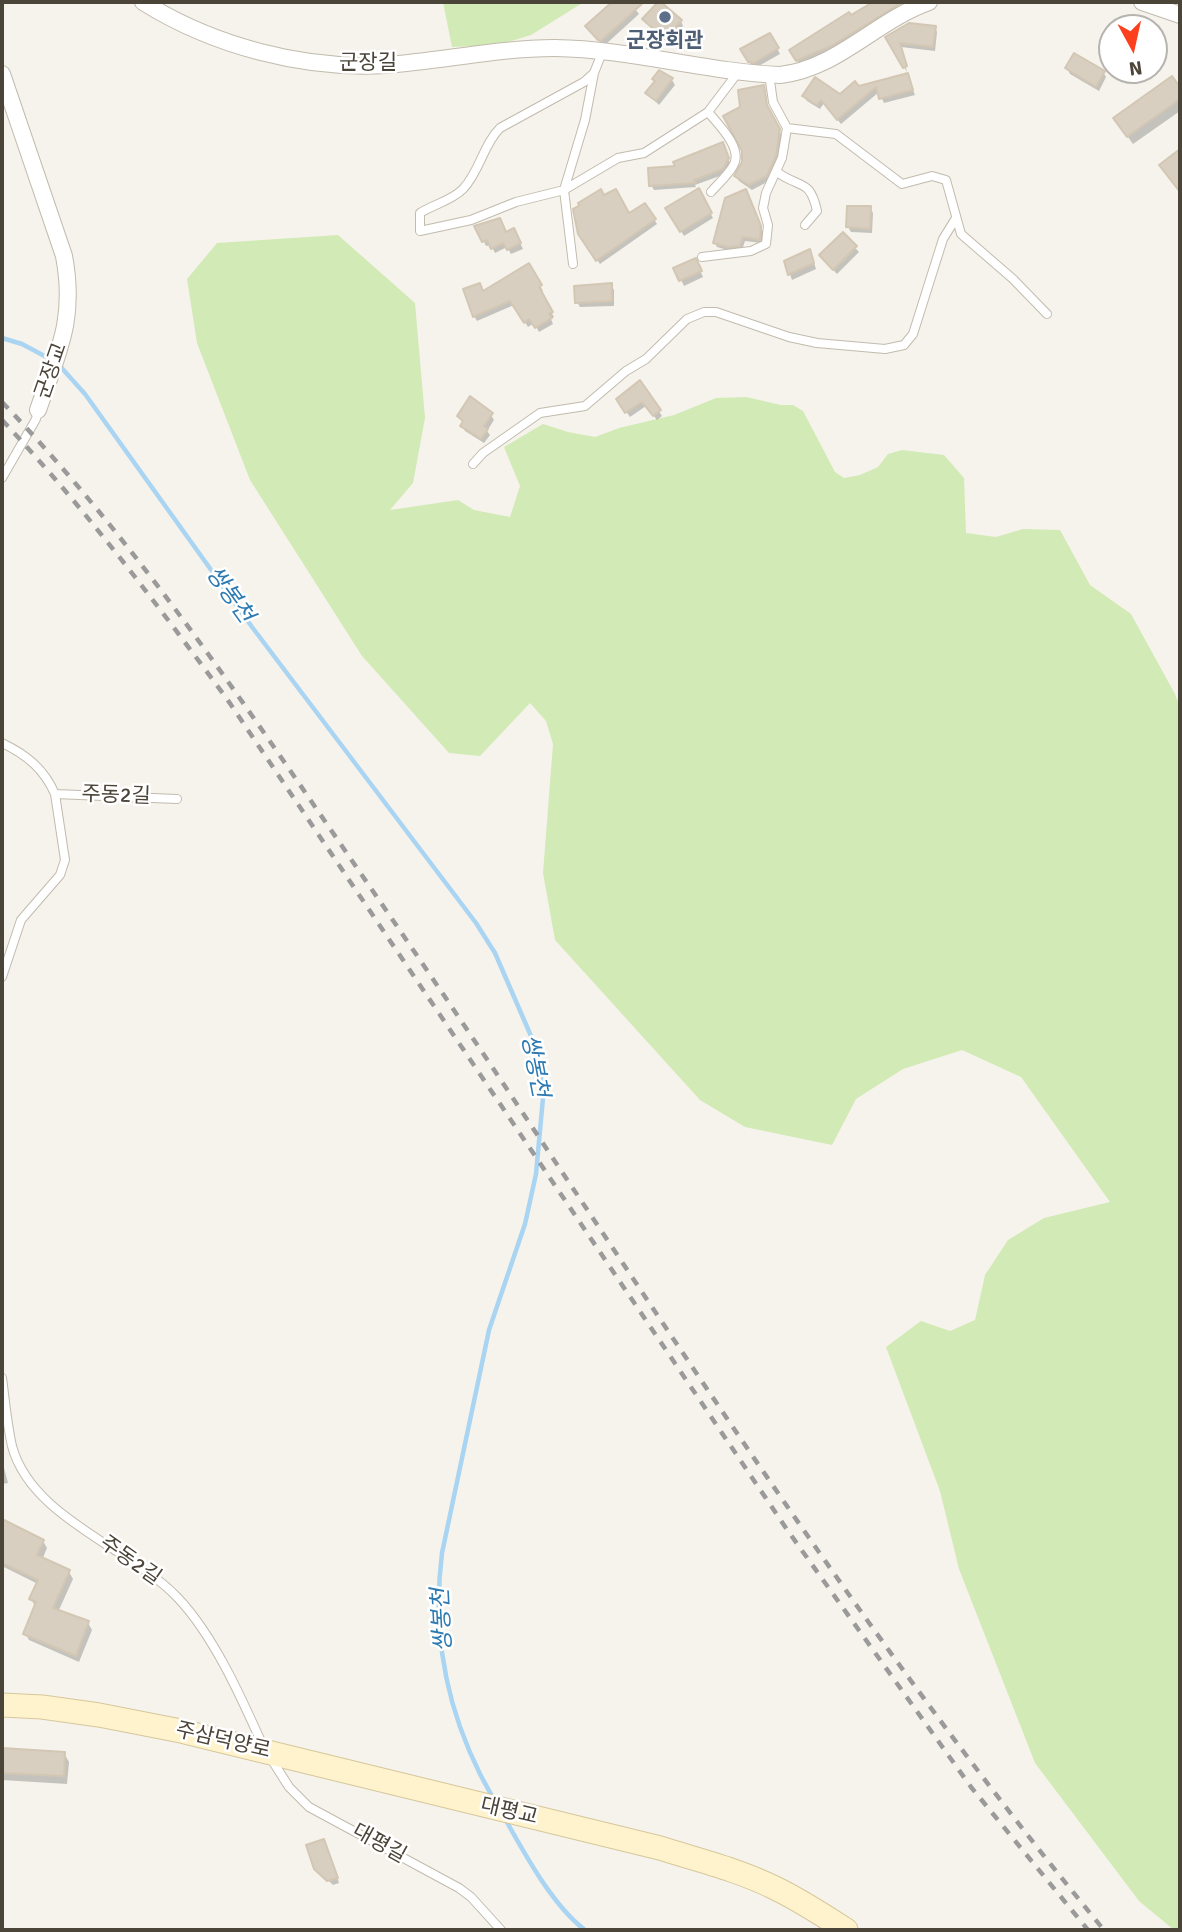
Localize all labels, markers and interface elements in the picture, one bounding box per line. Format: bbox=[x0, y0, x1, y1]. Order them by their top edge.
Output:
marker: 군장회관 bbox=[657, 9, 673, 25]
north arrow bbox=[1098, 14, 1168, 84]
place label: 군장회관 bbox=[626, 28, 704, 54]
street label: 군장길 bbox=[339, 50, 397, 76]
text: N bbox=[1127, 55, 1144, 81]
street label: 군장교 bbox=[31, 339, 73, 403]
water label: 쌍봉천 bbox=[199, 561, 259, 629]
street label: 주동2길 bbox=[81, 782, 151, 810]
water label: 쌍봉천 bbox=[514, 1032, 554, 1100]
street label: 주동2길 bbox=[94, 1531, 166, 1591]
water label: 쌍봉천 bbox=[428, 1588, 458, 1652]
street label: 주삼덕양로 bbox=[173, 1718, 273, 1764]
street label: 대평교 bbox=[478, 1793, 540, 1831]
street label: 대평길 bbox=[348, 1819, 410, 1869]

